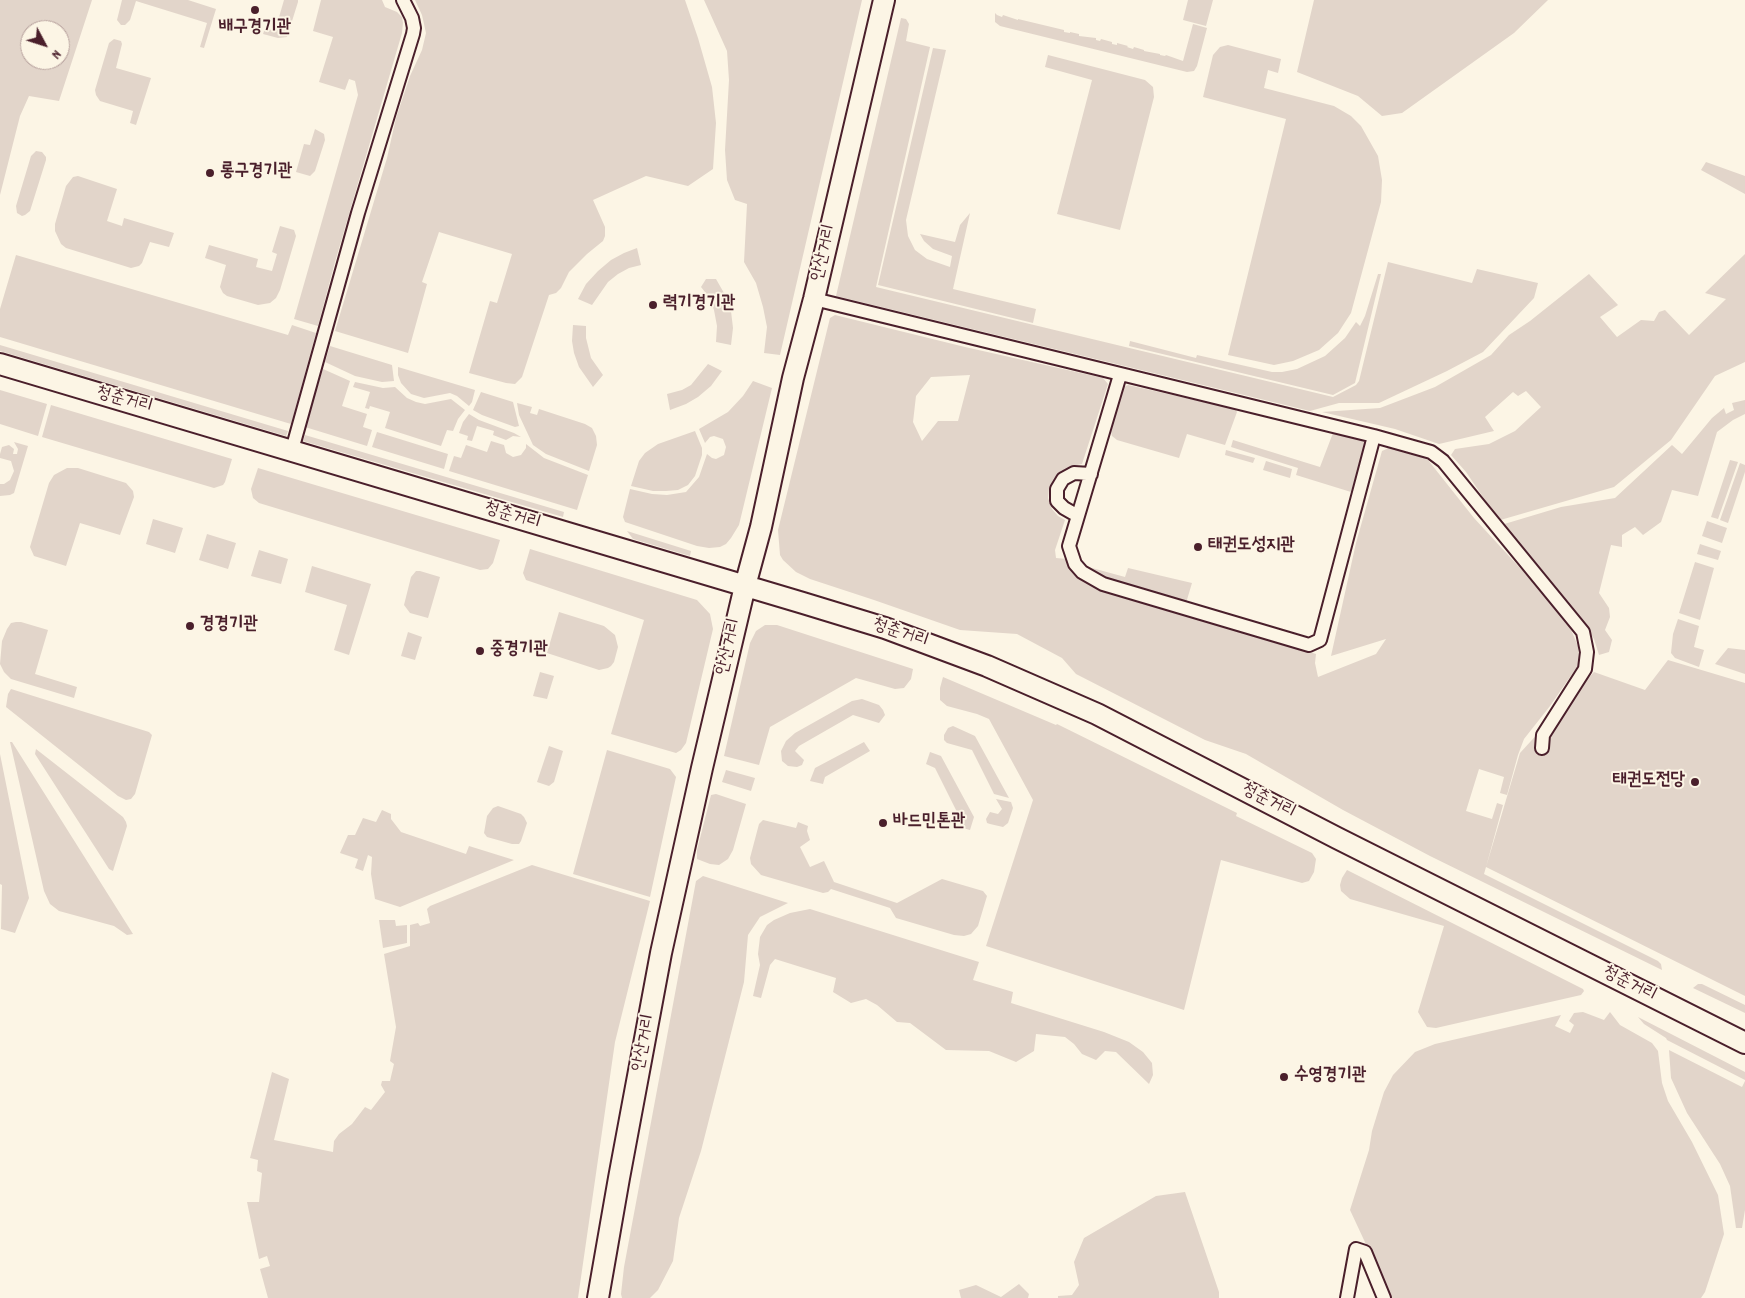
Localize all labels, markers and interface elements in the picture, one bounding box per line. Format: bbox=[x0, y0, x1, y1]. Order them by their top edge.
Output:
marker: 배구경기관 bbox=[249, 4, 261, 16]
place label: 배구경기관 bbox=[219, 18, 291, 40]
north arrow bbox=[20, 20, 70, 70]
text: N bbox=[46, 45, 66, 63]
place label: 롱구경기관 bbox=[220, 162, 292, 184]
marker: 롱구경기관 bbox=[204, 167, 216, 179]
street label: 안산거리 bbox=[808, 222, 842, 284]
place label: 력기경기관 bbox=[663, 294, 735, 316]
marker: 력기경기관 bbox=[647, 299, 659, 311]
street label: 청춘거리 bbox=[93, 383, 155, 419]
street label: 청춘거리 bbox=[481, 498, 543, 536]
place label: 태권도성지관 bbox=[1208, 536, 1295, 558]
marker: 태권도성지관 bbox=[1192, 541, 1204, 553]
street label: 청춘거리 bbox=[869, 614, 931, 654]
place label: 경경기관 bbox=[200, 615, 258, 637]
street label: 안산거리 bbox=[713, 616, 747, 678]
marker: 경경기관 bbox=[184, 620, 196, 632]
place label: 중경기관 bbox=[490, 640, 548, 662]
marker: 중경기관 bbox=[474, 645, 486, 657]
place label: 태권도전당 bbox=[1613, 771, 1685, 793]
marker: 태권도전당 bbox=[1689, 776, 1701, 788]
street label: 청춘거리 bbox=[1237, 779, 1299, 825]
place label: 바드민톤관 bbox=[893, 812, 965, 834]
marker: 바드민톤관 bbox=[877, 817, 889, 829]
street label: 청춘거리 bbox=[1598, 962, 1660, 1008]
street label: 안산거리 bbox=[629, 1013, 661, 1073]
place label: 수영경기관 bbox=[1294, 1066, 1366, 1088]
marker: 수영경기관 bbox=[1278, 1071, 1290, 1083]

